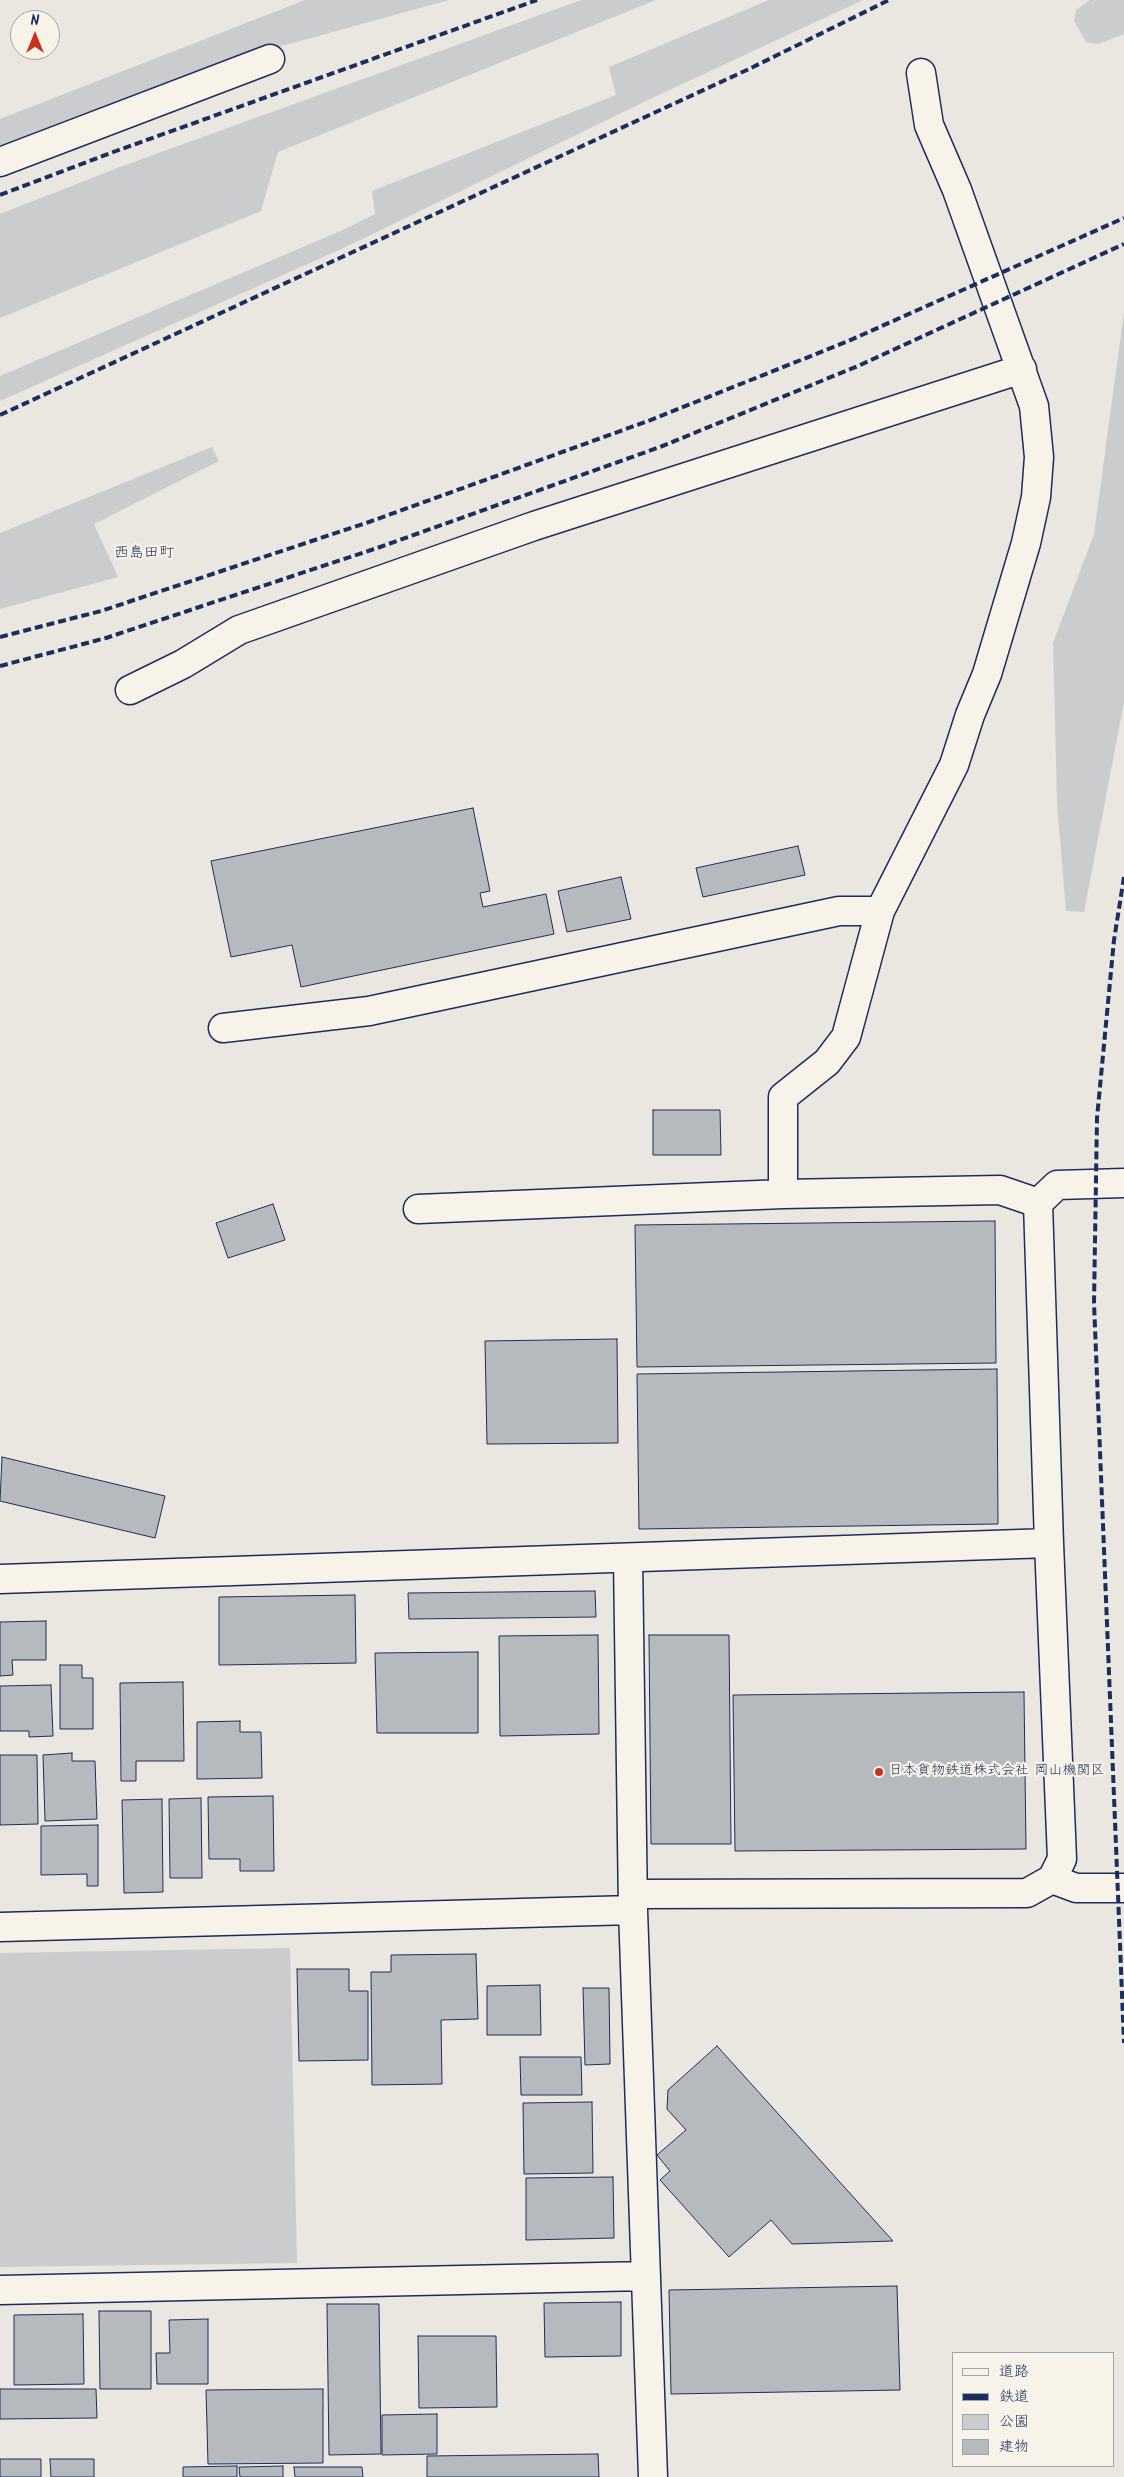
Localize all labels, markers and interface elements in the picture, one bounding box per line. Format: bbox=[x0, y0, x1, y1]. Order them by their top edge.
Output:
north arrow bbox=[10, 10, 60, 60]
text: N bbox=[31, 10, 39, 32]
district label: 西島田町 bbox=[114, 545, 174, 563]
place label: 日本貨物鉄道株式会社 岡山機関区 bbox=[889, 1764, 1105, 1780]
marker: 日本貨物鉄道株式会社 岡山機関区 bbox=[873, 1766, 885, 1778]
legend bbox=[952, 2352, 1114, 2467]
text: 道路 bbox=[999, 2360, 1029, 2384]
text: 鉄道 bbox=[999, 2385, 1029, 2409]
text: 公園 bbox=[999, 2410, 1029, 2434]
text: 建物 bbox=[999, 2435, 1029, 2459]

